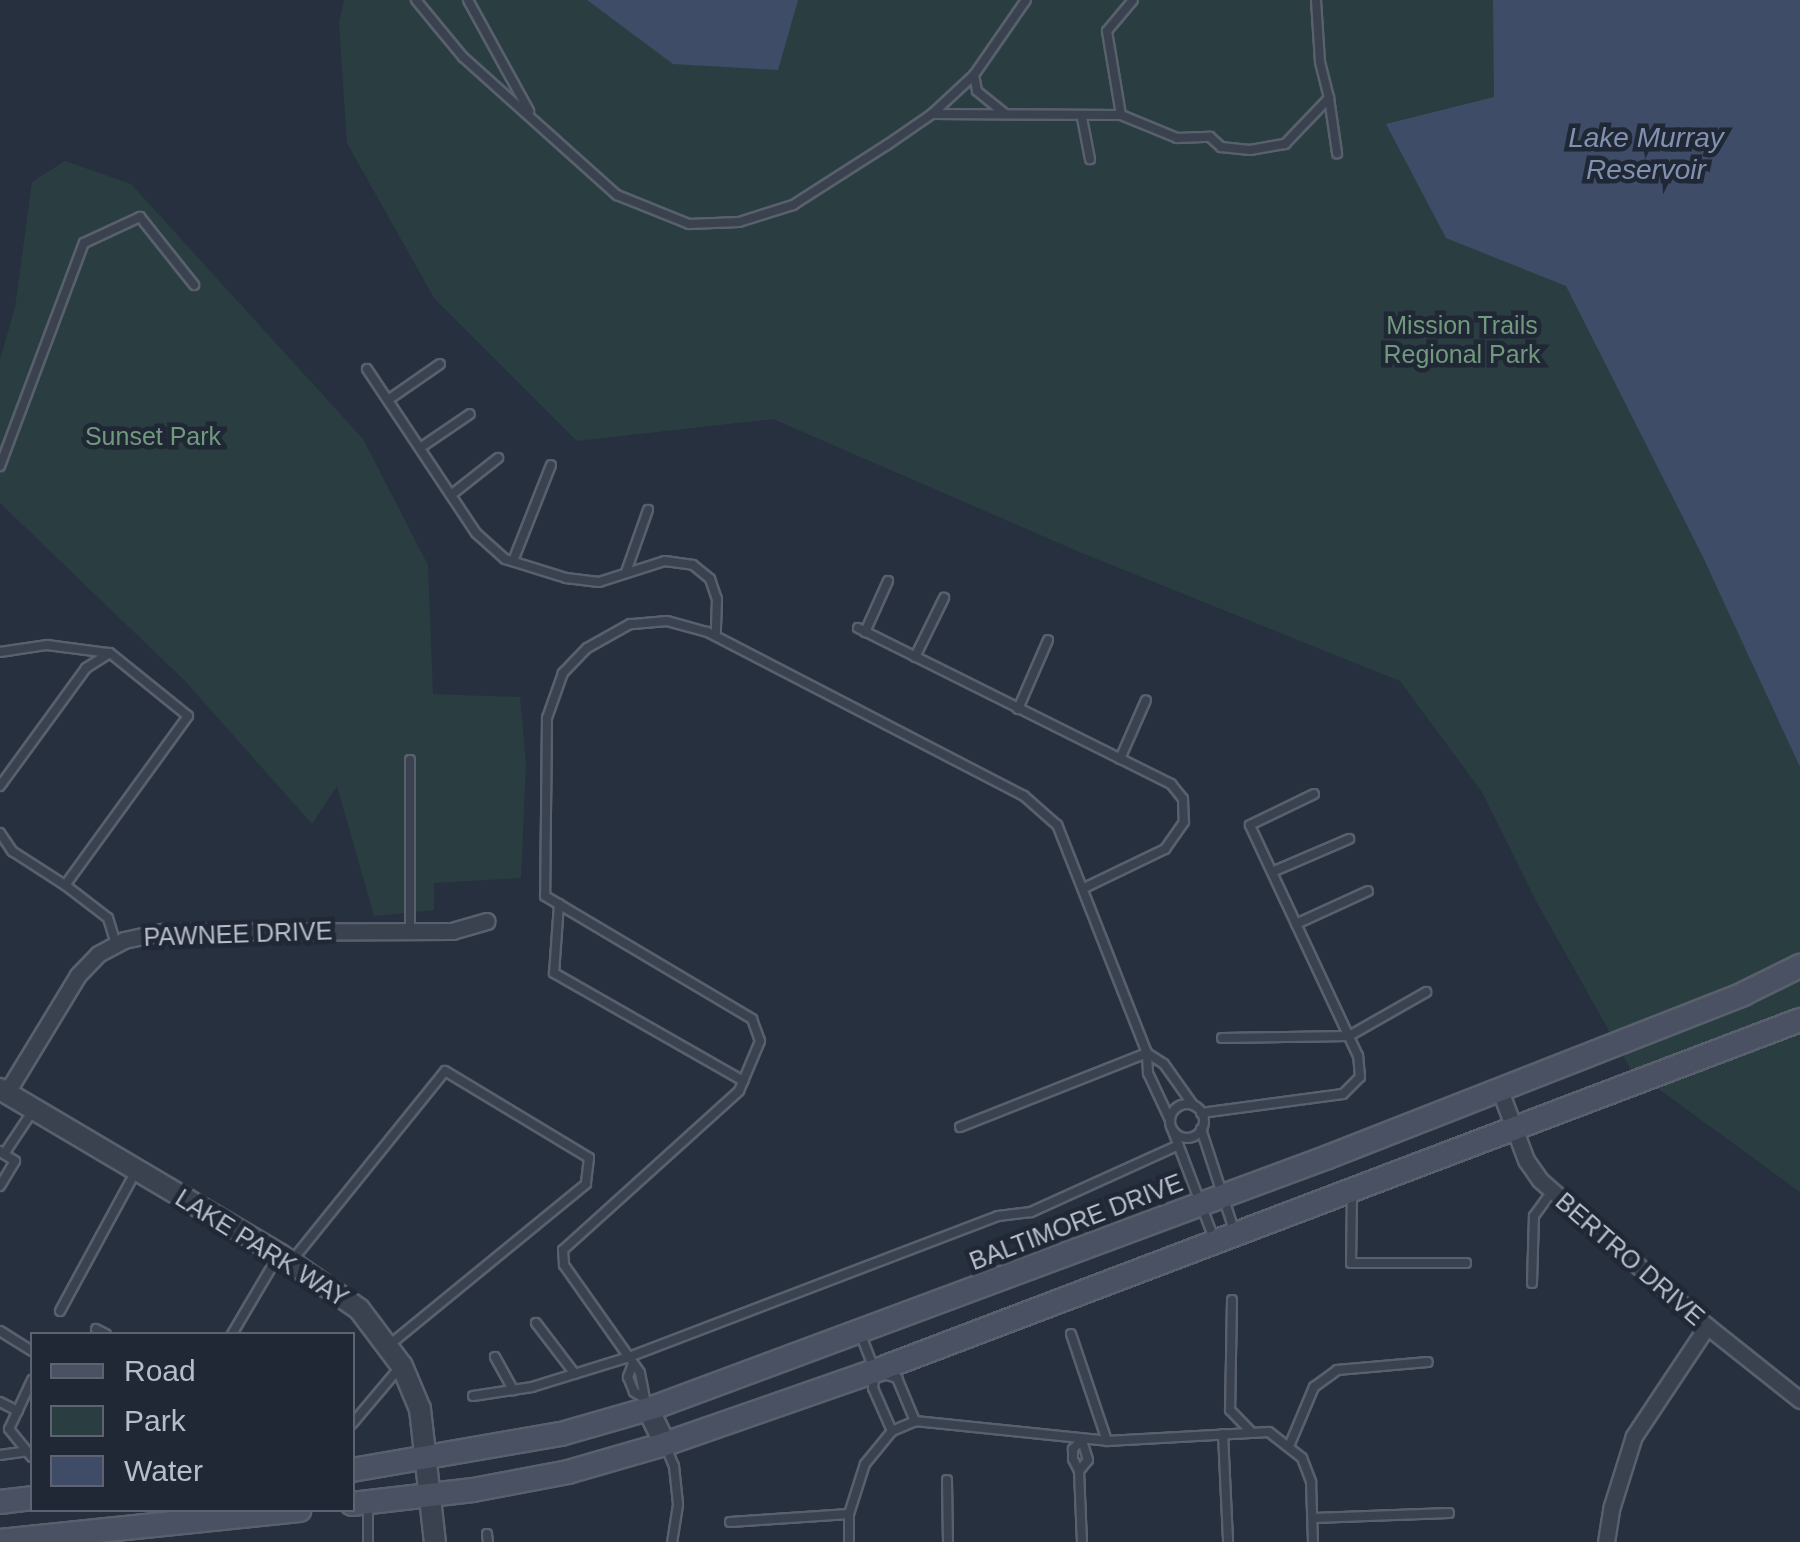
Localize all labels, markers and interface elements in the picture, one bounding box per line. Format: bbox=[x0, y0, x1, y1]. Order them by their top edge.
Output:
water label: Lake Murray Reservoir bbox=[1568, 121, 1724, 187]
park label: Mission Trails Regional Park bbox=[1383, 311, 1541, 370]
park label: Sunset Park bbox=[85, 421, 221, 451]
street label: PAWNEE DRIVE bbox=[143, 916, 333, 952]
street label: BALTIMORE DRIVE bbox=[965, 1168, 1187, 1276]
street label: LAKE PARK WAY bbox=[170, 1183, 354, 1313]
street label: BERTRO DRIVE bbox=[1550, 1186, 1710, 1332]
legend bbox=[30, 1332, 355, 1512]
text: Road bbox=[124, 1354, 196, 1387]
text: Park bbox=[124, 1404, 186, 1437]
text: Water bbox=[124, 1454, 203, 1487]

